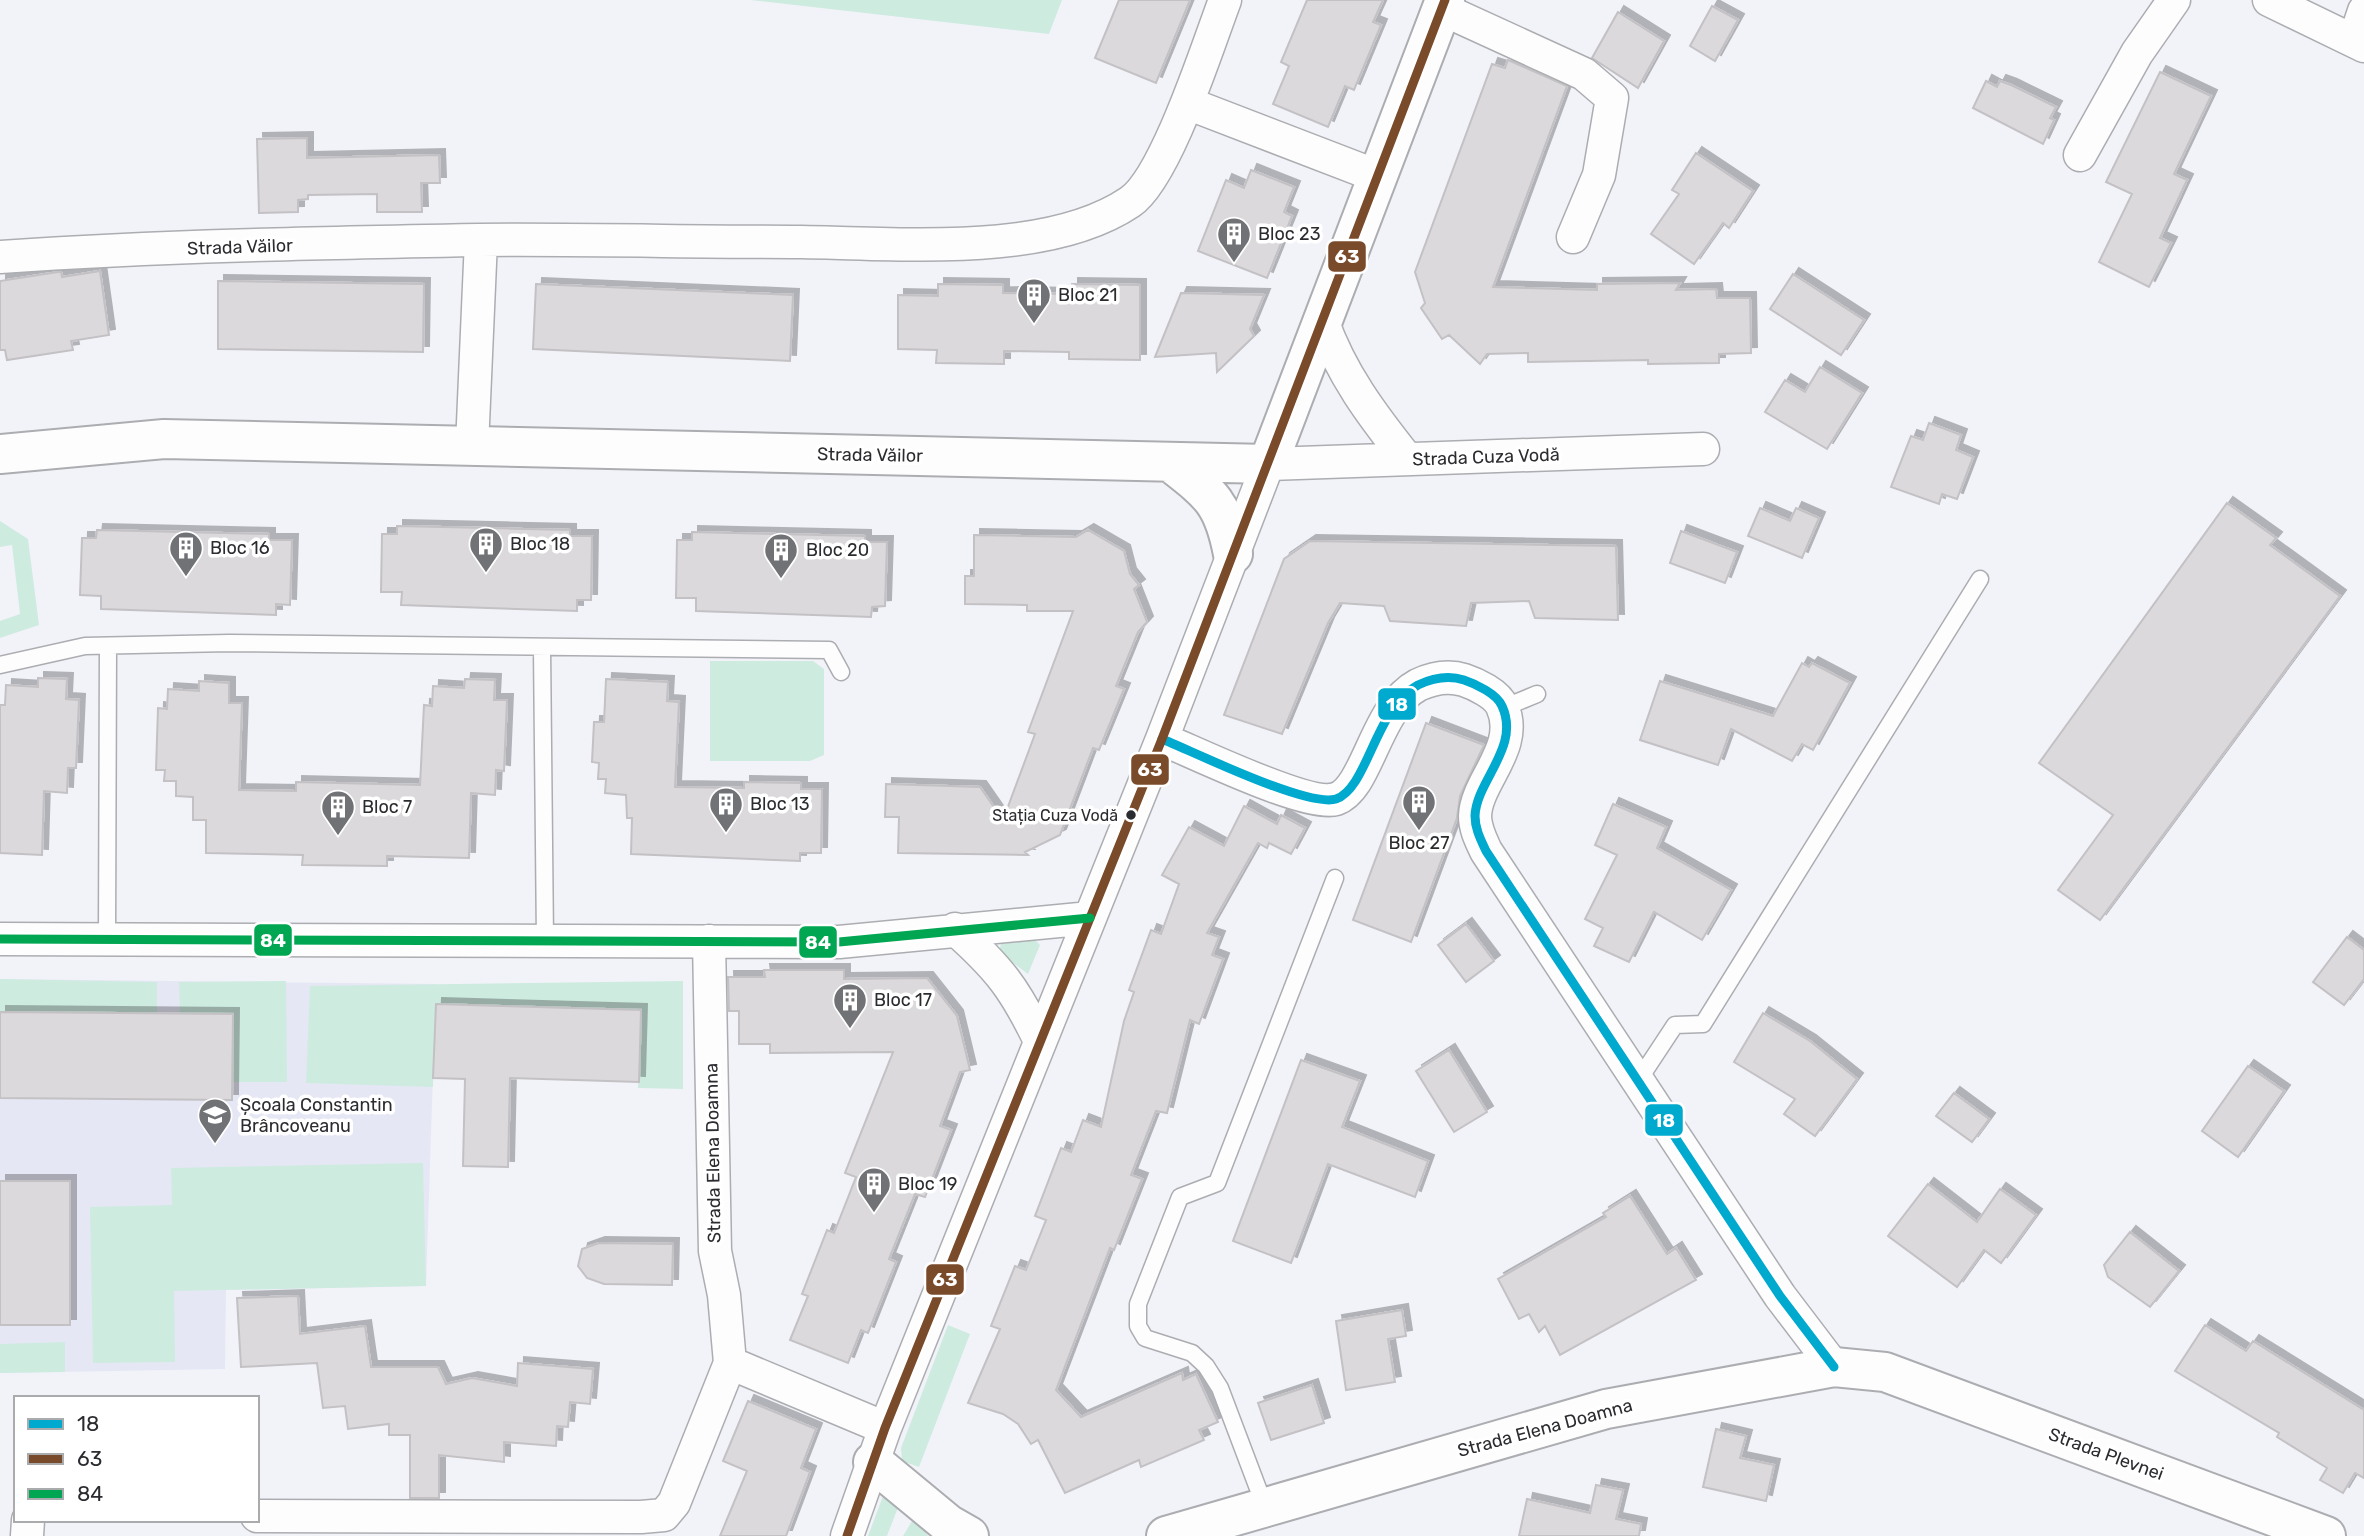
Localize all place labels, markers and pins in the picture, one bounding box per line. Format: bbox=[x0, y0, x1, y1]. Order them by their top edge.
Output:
building icon: Bloc 23 bbox=[1215, 215, 1253, 264]
place label: Bloc 23 bbox=[1258, 223, 1320, 245]
building icon: Bloc 21 bbox=[1015, 276, 1053, 325]
place label: Bloc 21 bbox=[1058, 284, 1117, 306]
building icon: Bloc 18 bbox=[467, 525, 505, 574]
building icon: Bloc 16 bbox=[167, 529, 205, 578]
building icon: Bloc 20 bbox=[762, 531, 800, 580]
place label: Bloc 18 bbox=[510, 533, 570, 555]
place label: Bloc 16 bbox=[210, 537, 270, 559]
place label: Bloc 20 bbox=[806, 539, 869, 561]
building icon: Bloc 27 bbox=[1400, 783, 1438, 832]
building icon: Bloc 13 bbox=[707, 785, 745, 834]
building icon: Bloc 7 bbox=[319, 788, 357, 837]
place label: Bloc 13 bbox=[750, 793, 810, 815]
place label: Bloc 7 bbox=[362, 796, 412, 818]
place label: Stația Cuza Vodă bbox=[992, 806, 1118, 825]
marker: Stația Cuza Vodă bbox=[1124, 808, 1138, 822]
place label: Bloc 27 bbox=[1389, 832, 1449, 854]
building icon: Bloc 17 bbox=[831, 981, 869, 1030]
place label: Bloc 17 bbox=[874, 989, 932, 1011]
place label: Școala Constantin Brâncoveanu bbox=[240, 1094, 393, 1137]
school or university icon: Școala Constantin Brâncoveanu bbox=[196, 1096, 234, 1145]
building icon: Bloc 19 bbox=[855, 1165, 893, 1214]
place label: Bloc 19 bbox=[898, 1173, 957, 1195]

